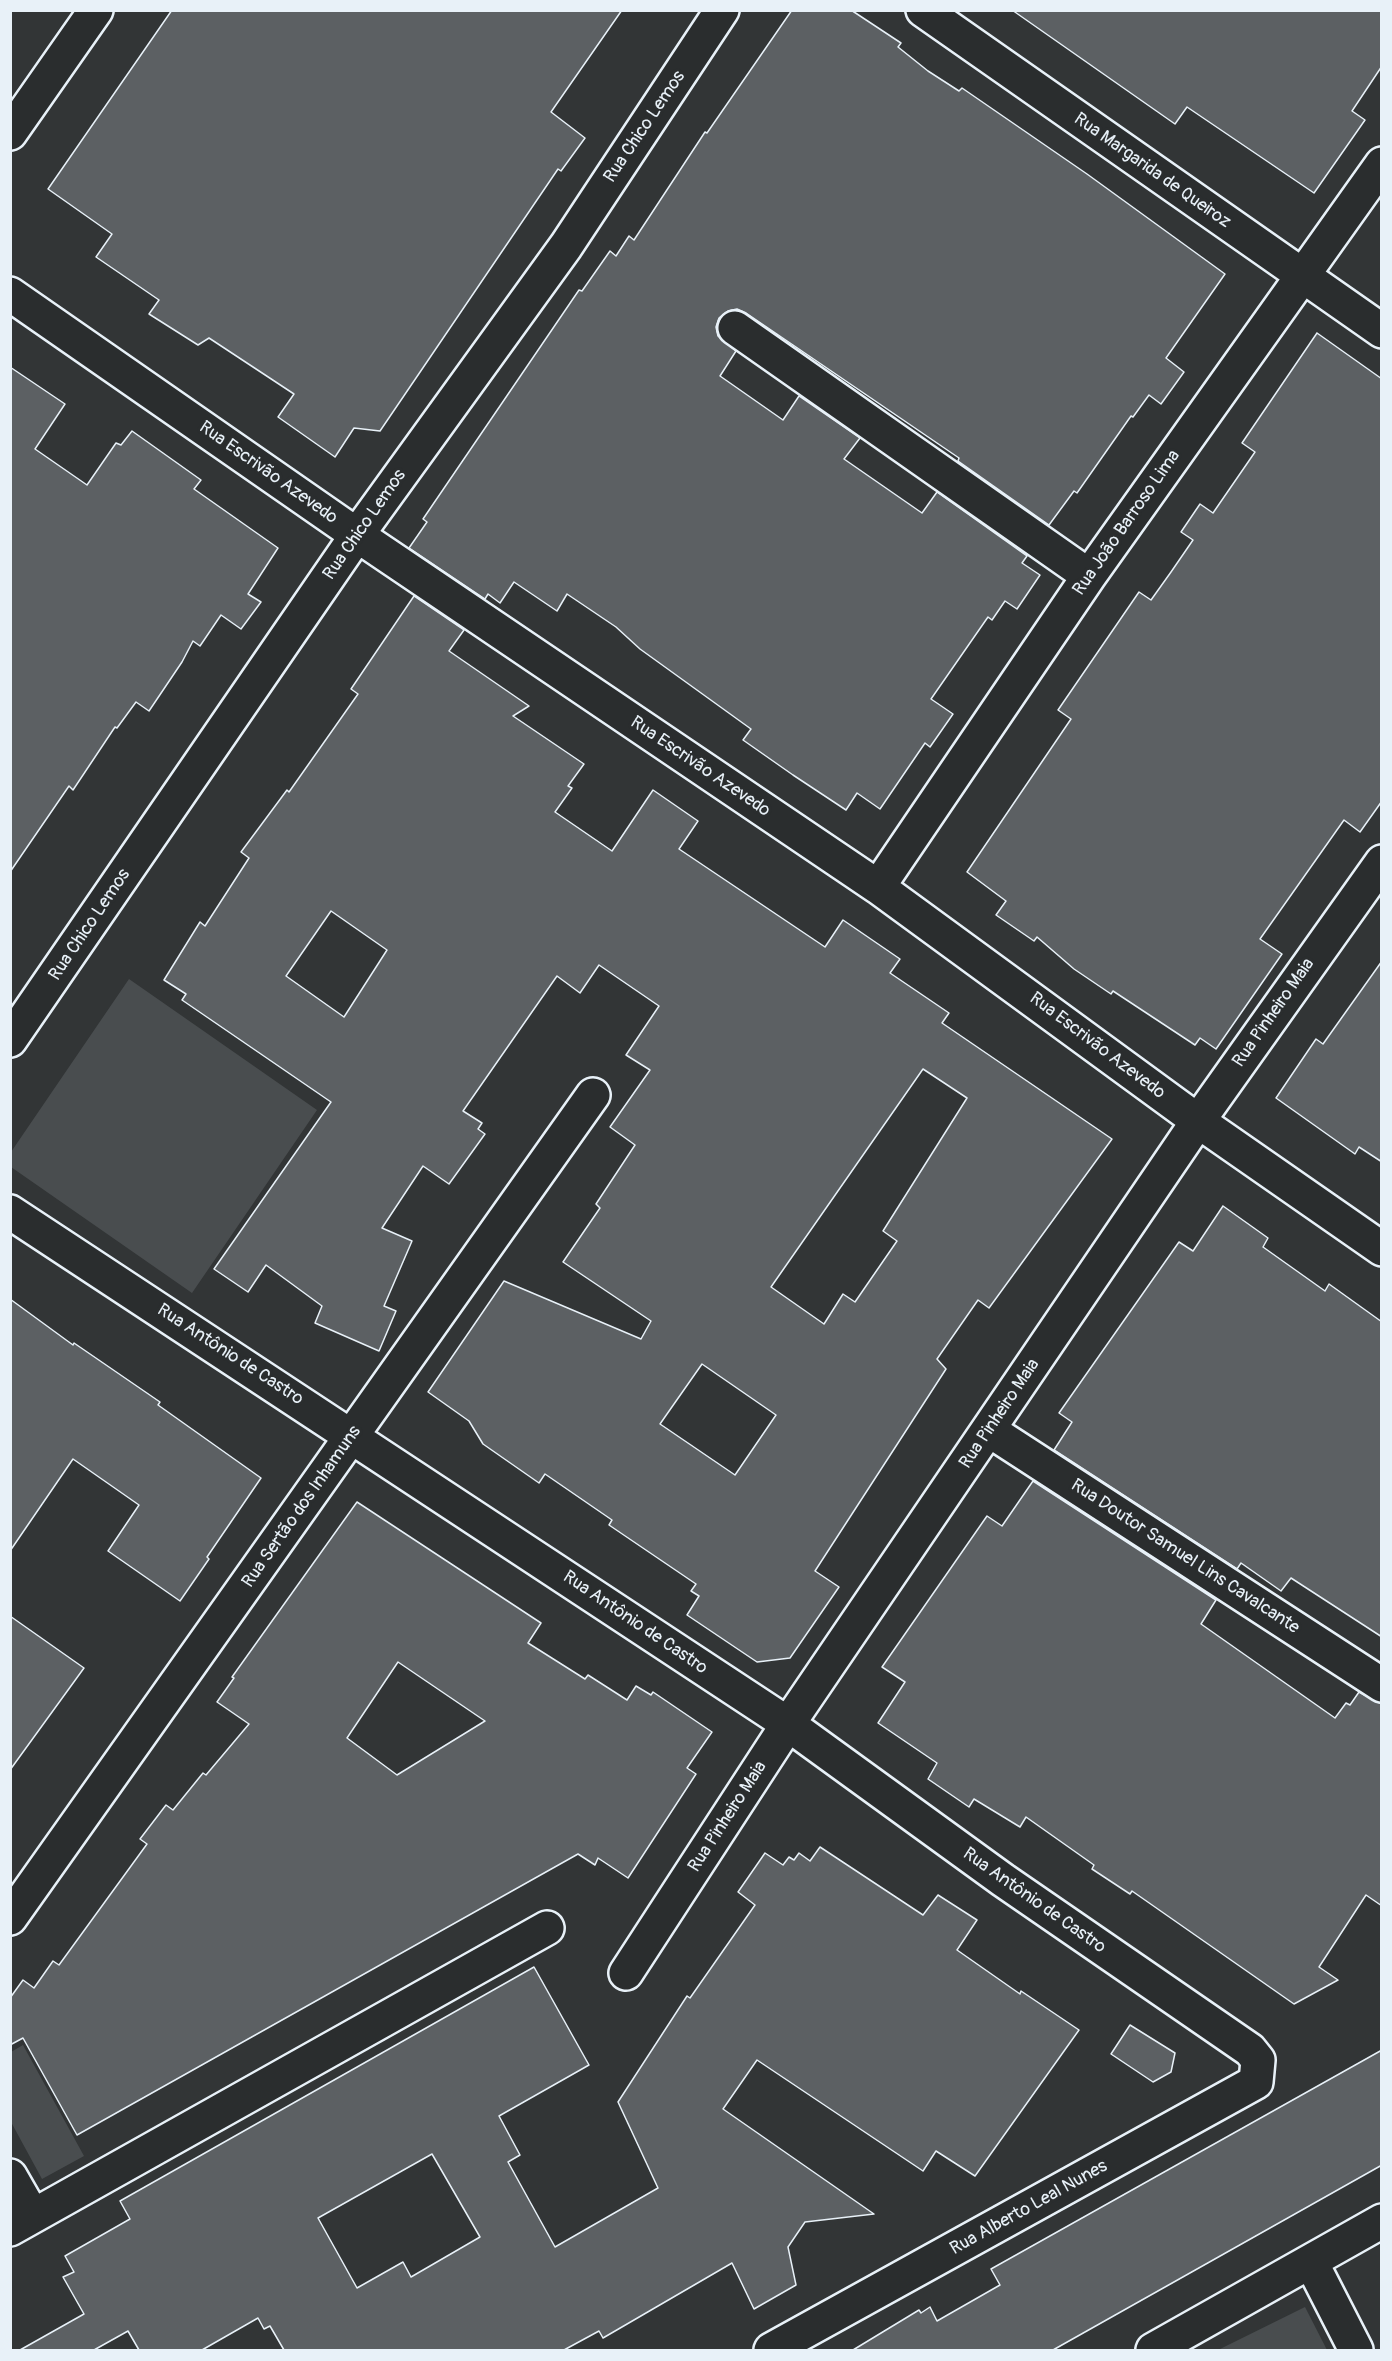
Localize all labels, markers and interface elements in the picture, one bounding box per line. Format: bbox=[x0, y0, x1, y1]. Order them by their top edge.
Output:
street label: Rua Chico Lemos bbox=[600, 67, 690, 187]
street label: Rua Margarida de Queiroz bbox=[1069, 109, 1235, 233]
street label: Rua Escrivão Azevedo bbox=[195, 417, 341, 529]
street label: Rua João Barroso Lima bbox=[1069, 446, 1185, 600]
street label: Rua Chico Lemos bbox=[319, 466, 411, 584]
street label: Rua Escrivão Azevedo bbox=[626, 712, 774, 822]
street label: Rua Chico Lemos bbox=[45, 865, 135, 985]
street label: Rua Pinheiro Maia bbox=[1228, 954, 1320, 1072]
street label: Rua Escrivão Azevedo bbox=[1025, 988, 1169, 1104]
street label: Rua Antônio de Castro bbox=[153, 1300, 307, 1410]
street label: Rua Pinheiro Maia bbox=[955, 1355, 1045, 1473]
street label: Rua Sertão dos Inhamuns bbox=[238, 1422, 366, 1592]
street label: Rua Doutor Samuel Lins Cavalcante bbox=[1067, 1475, 1303, 1639]
street label: Rua Antônio de Castro bbox=[559, 1567, 711, 1679]
street label: Rua Pinheiro Maia bbox=[684, 1757, 772, 1877]
street label: Rua Antônio de Castro bbox=[958, 1843, 1110, 1959]
street label: Rua Alberto Leal Nunes bbox=[947, 2156, 1111, 2260]

